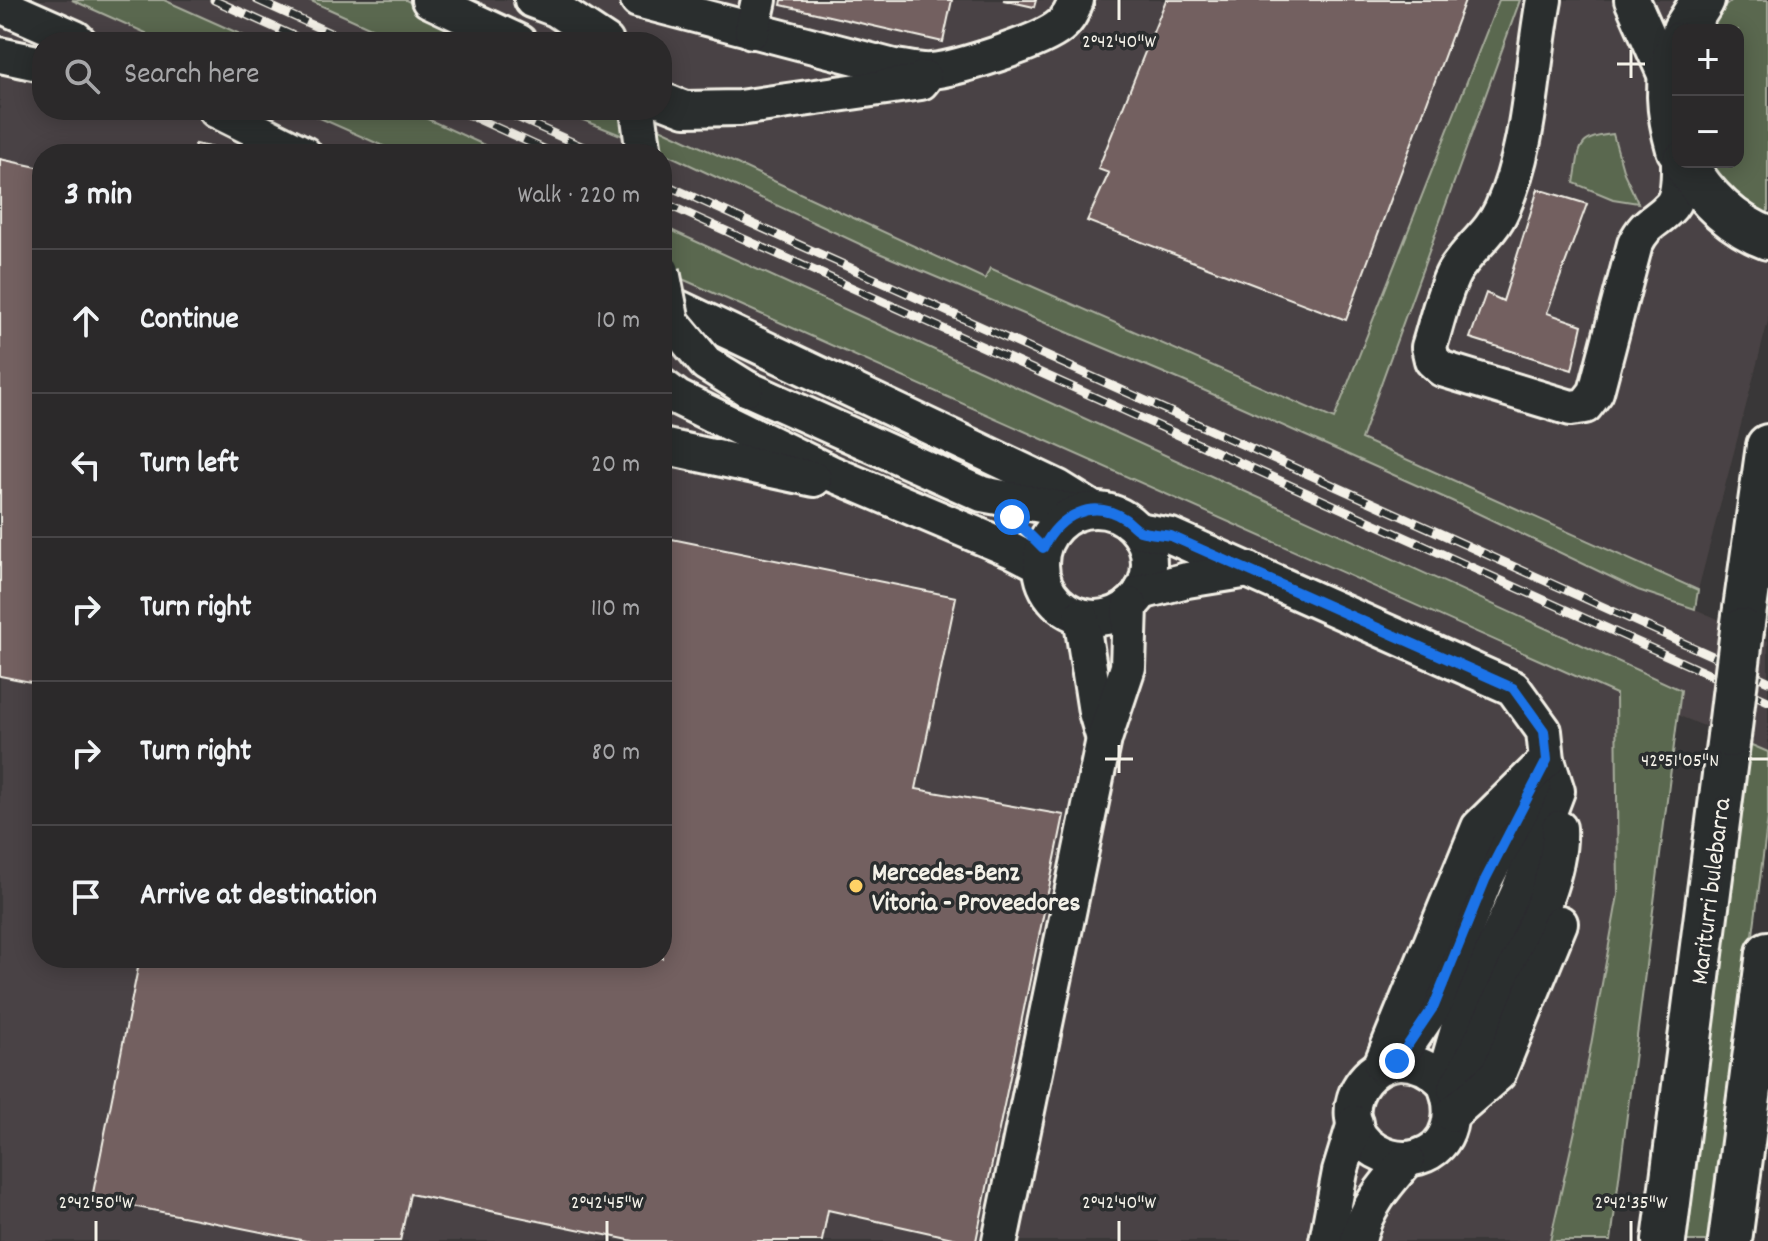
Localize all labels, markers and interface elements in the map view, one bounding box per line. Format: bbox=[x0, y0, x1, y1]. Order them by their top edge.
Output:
map controls bbox=[1672, 24, 1744, 168]
button: + bbox=[1672, 24, 1744, 96]
text: 2°42'40"W bbox=[1082, 29, 1156, 57]
search box bbox=[32, 32, 672, 120]
icon: search bbox=[60, 54, 104, 98]
text: Search here bbox=[124, 55, 260, 98]
button: − bbox=[1672, 96, 1744, 168]
text: 3 min bbox=[64, 172, 132, 221]
text: Walk · 220 m bbox=[517, 178, 640, 215]
icon: ahead bbox=[64, 299, 108, 343]
text: Continue bbox=[140, 300, 239, 343]
text: 10 m bbox=[596, 303, 640, 340]
icon: left bbox=[64, 443, 108, 487]
text: Turn left bbox=[140, 444, 239, 487]
text: 20 m bbox=[591, 447, 640, 484]
route start bbox=[994, 499, 1030, 535]
icon: right bbox=[64, 587, 108, 631]
text: Turn right bbox=[140, 588, 251, 631]
text: 110 m bbox=[591, 591, 640, 628]
icon: right bbox=[64, 731, 108, 775]
text: Turn right bbox=[140, 732, 251, 775]
text: 80 m bbox=[592, 735, 640, 772]
text: 42°51'05"N bbox=[1641, 748, 1719, 776]
street label: Mariturri bulebarra bbox=[1683, 795, 1742, 987]
place label: Mercedes-Benz Vitoria - Proveedores bbox=[872, 856, 1080, 923]
icon: arrive bbox=[64, 875, 108, 919]
text: Arrive at destination bbox=[140, 876, 377, 919]
marker: Mercedes-Benz Vitoria - Proveedores bbox=[847, 877, 865, 895]
route end bbox=[1379, 1043, 1415, 1079]
text: 2°42'50"W bbox=[59, 1190, 134, 1218]
text: 2°42'45"W bbox=[571, 1190, 644, 1218]
text: 2°42'40"W bbox=[1082, 1190, 1156, 1218]
text: 2°42'35"W bbox=[1595, 1190, 1668, 1218]

